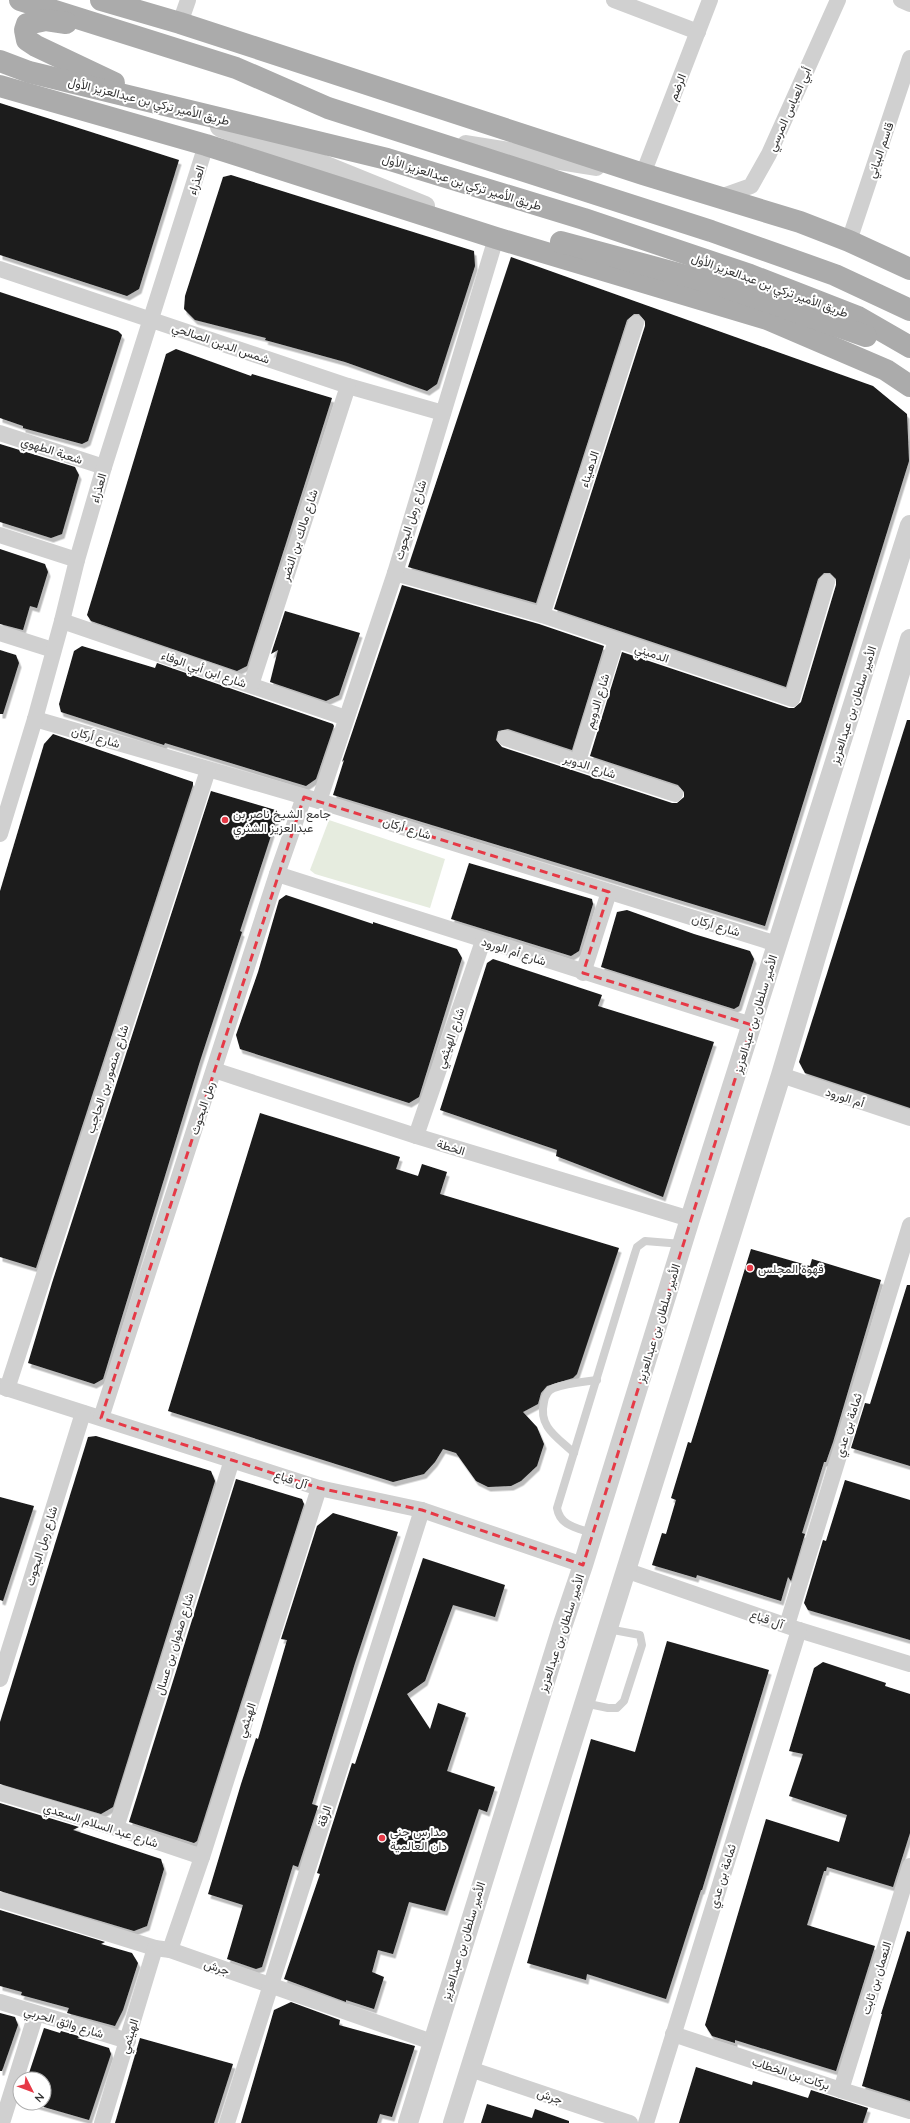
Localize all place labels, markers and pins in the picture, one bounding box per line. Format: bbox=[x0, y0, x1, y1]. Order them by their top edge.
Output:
place label: جامع الشيخ ناصر بن عبدالعزيز الشثري bbox=[233, 806, 331, 838]
marker: جامع الشيخ ناصر بن عبدالعزيز الشثري bbox=[220, 815, 230, 825]
place label: قهوة المجلس bbox=[758, 1261, 824, 1277]
marker: قهوة المجلس bbox=[745, 1263, 755, 1273]
place label: مدارس جنى دان العالمية bbox=[390, 1824, 447, 1853]
marker: مدارس جنى دان العالمية bbox=[377, 1833, 387, 1843]

